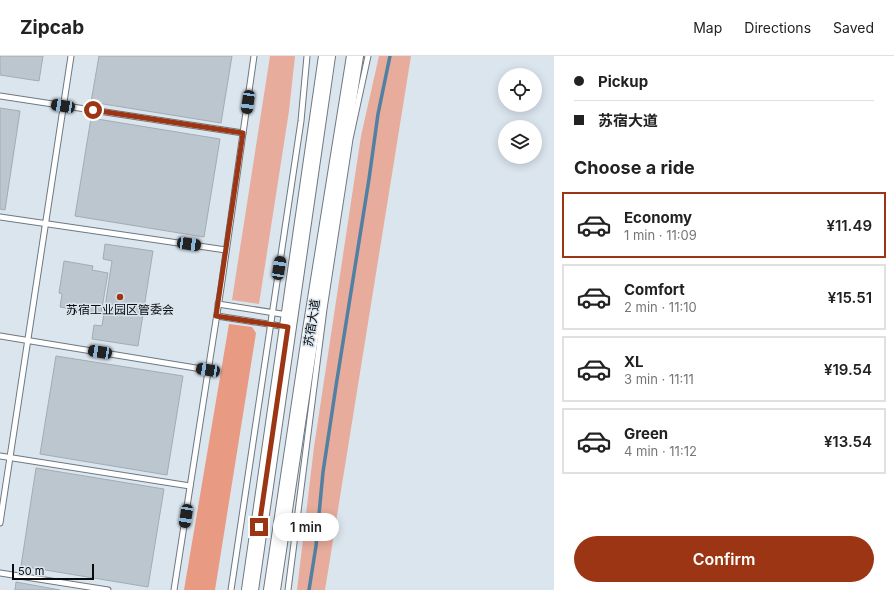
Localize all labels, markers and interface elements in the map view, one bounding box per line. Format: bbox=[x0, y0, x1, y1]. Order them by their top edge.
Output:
text: Zipcab bbox=[20, 16, 84, 39]
text: Map bbox=[693, 19, 722, 36]
text: Directions bbox=[744, 19, 811, 36]
text: Saved bbox=[833, 19, 874, 36]
map controls bbox=[498, 68, 542, 164]
button: locate bbox=[498, 68, 542, 112]
text: Pickup bbox=[598, 72, 648, 91]
car bbox=[240, 89, 256, 115]
car bbox=[50, 98, 76, 114]
route start bbox=[84, 101, 102, 119]
text: 苏宿大道 bbox=[598, 111, 658, 130]
button: layers bbox=[498, 120, 542, 164]
text: Choose a ride bbox=[574, 157, 695, 178]
icon: car bbox=[576, 207, 612, 243]
text: Economy bbox=[624, 208, 692, 227]
text: ¥11.49 bbox=[826, 216, 872, 235]
text: 1 min · 11:09 bbox=[624, 227, 697, 243]
car bbox=[176, 236, 202, 252]
car bbox=[271, 255, 287, 281]
icon: car bbox=[576, 279, 612, 315]
text: Comfort bbox=[624, 280, 685, 299]
text: ¥15.51 bbox=[828, 288, 872, 307]
marker: 苏宿工业园区管委会 bbox=[115, 292, 125, 302]
street label: 苏宿大道 bbox=[300, 298, 323, 348]
text: 2 min · 11:10 bbox=[624, 299, 697, 315]
place label: 苏宿工业园区管委会 bbox=[66, 302, 174, 317]
car bbox=[87, 344, 113, 360]
icon: car bbox=[576, 351, 612, 387]
text: XL bbox=[624, 352, 644, 371]
text: ¥19.54 bbox=[824, 360, 872, 379]
car bbox=[195, 362, 221, 378]
text: 3 min · 11:11 bbox=[624, 371, 694, 387]
icon: car bbox=[576, 423, 612, 459]
text: Green bbox=[624, 424, 668, 443]
text: ¥13.54 bbox=[824, 432, 872, 451]
text: 4 min · 11:12 bbox=[624, 443, 697, 459]
car bbox=[178, 503, 194, 529]
callout: 1 min bbox=[273, 513, 339, 541]
route end bbox=[250, 518, 268, 536]
text: 1 min bbox=[290, 519, 322, 535]
button: Confirm bbox=[574, 536, 874, 582]
scale bar bbox=[12, 562, 94, 581]
text: 50 m bbox=[18, 564, 44, 578]

